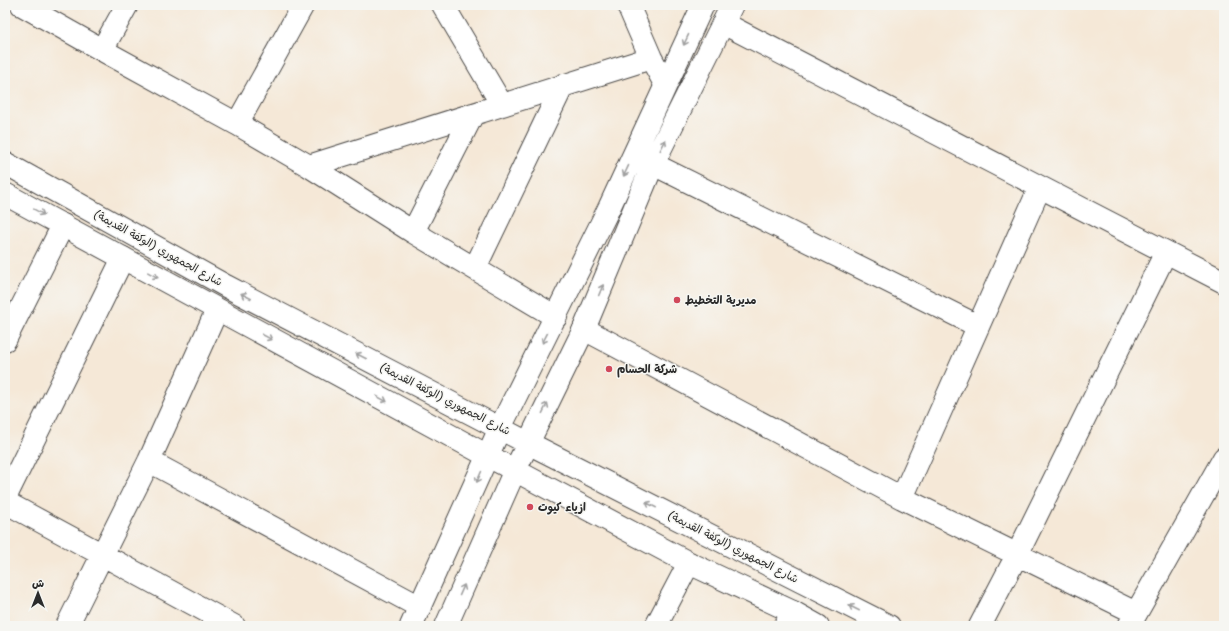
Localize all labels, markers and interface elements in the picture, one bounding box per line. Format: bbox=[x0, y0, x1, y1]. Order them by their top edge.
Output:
one-way arrow bbox=[682, 34, 689, 46]
one-way arrow bbox=[660, 139, 667, 151]
one-way arrow bbox=[622, 165, 629, 177]
street label: شارع الجمهوري (الوكفة القديمة) bbox=[91, 206, 225, 291]
one-way arrow bbox=[33, 209, 45, 217]
one-way arrow bbox=[147, 271, 159, 279]
one-way arrow bbox=[597, 284, 605, 296]
one-way arrow bbox=[240, 292, 252, 300]
place label: مديرية التخطيط bbox=[685, 293, 757, 308]
marker: مديرية التخطيط bbox=[672, 295, 682, 305]
one-way arrow bbox=[541, 332, 548, 344]
one-way arrow bbox=[261, 333, 273, 341]
one-way arrow bbox=[355, 352, 367, 359]
street label: شارع الجمهوري (الوكفة القديمة) bbox=[377, 359, 513, 439]
place label: شركة الحسام bbox=[617, 362, 677, 378]
marker: شركة الحسام bbox=[604, 364, 614, 374]
one-way arrow bbox=[376, 395, 388, 403]
one-way arrow bbox=[542, 402, 550, 414]
one-way arrow bbox=[475, 470, 482, 482]
place label: ازياء كيوت bbox=[538, 500, 586, 515]
one-way arrow bbox=[645, 501, 657, 508]
marker: ازياء كيوت bbox=[525, 502, 535, 512]
street label: شارع الجمهوري (الوكفة القديمة) bbox=[665, 507, 801, 587]
north arrow bbox=[18, 573, 58, 613]
text: ش bbox=[32, 576, 44, 591]
one-way arrow bbox=[459, 585, 466, 597]
one-way arrow bbox=[849, 604, 861, 611]

